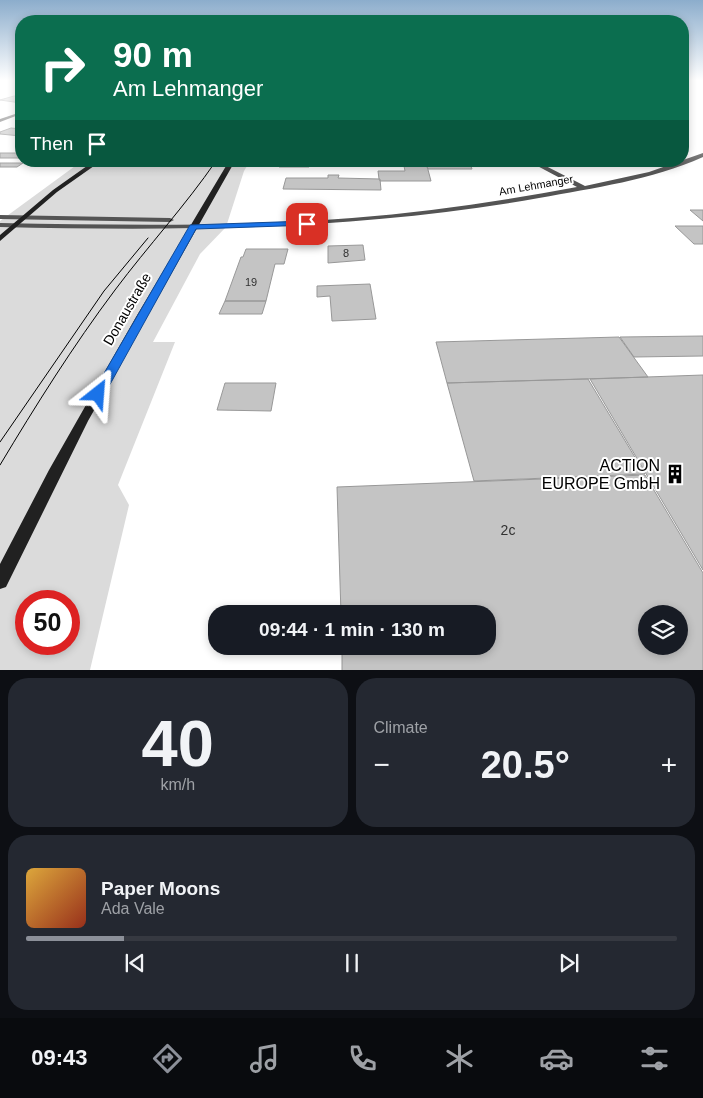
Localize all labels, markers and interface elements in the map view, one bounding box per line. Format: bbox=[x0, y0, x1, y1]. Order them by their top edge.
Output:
icon: right bbox=[30, 35, 95, 100]
text: 90 m bbox=[113, 35, 193, 74]
text: Am Lehmanger bbox=[113, 76, 263, 101]
icon: arrive bbox=[83, 130, 111, 158]
text: Then bbox=[30, 133, 73, 154]
street label: Am Lehmanger bbox=[498, 173, 574, 197]
pin bbox=[286, 203, 328, 245]
icon: arrive bbox=[293, 210, 321, 238]
house number: 8 bbox=[343, 247, 349, 259]
street label: Donaustraße bbox=[100, 270, 154, 348]
house number: 19 bbox=[245, 276, 257, 288]
position arrow bbox=[71, 367, 123, 419]
place label: ACTION EUROPE GmbH bbox=[542, 457, 660, 492]
building icon: ACTION EUROPE GmbH bbox=[664, 463, 686, 485]
house number: 2c bbox=[501, 522, 515, 538]
speed limit sign: 50 bbox=[15, 590, 80, 655]
map controls bbox=[638, 605, 688, 655]
button: layers bbox=[638, 605, 688, 655]
text: 09:44 · 1 min · 130 m bbox=[259, 619, 445, 640]
text: 40 bbox=[142, 707, 214, 780]
text: Climate bbox=[374, 719, 428, 736]
text: 20.5° bbox=[481, 744, 570, 786]
text: − bbox=[374, 749, 390, 780]
text: + bbox=[661, 749, 677, 780]
text: km/h bbox=[160, 776, 195, 793]
text: Paper Moons bbox=[101, 878, 220, 899]
text: Ada Vale bbox=[101, 900, 165, 917]
icon: previous bbox=[121, 949, 149, 977]
icon: pause bbox=[338, 949, 366, 977]
icon: next bbox=[555, 949, 583, 977]
icon: directions bbox=[150, 1041, 185, 1076]
icon: music bbox=[247, 1041, 282, 1076]
icon: phone bbox=[345, 1041, 380, 1076]
icon: climate bbox=[442, 1041, 477, 1076]
icon: car bbox=[539, 1041, 574, 1076]
icon: filters bbox=[637, 1041, 672, 1076]
text: 09:43 bbox=[31, 1045, 87, 1070]

